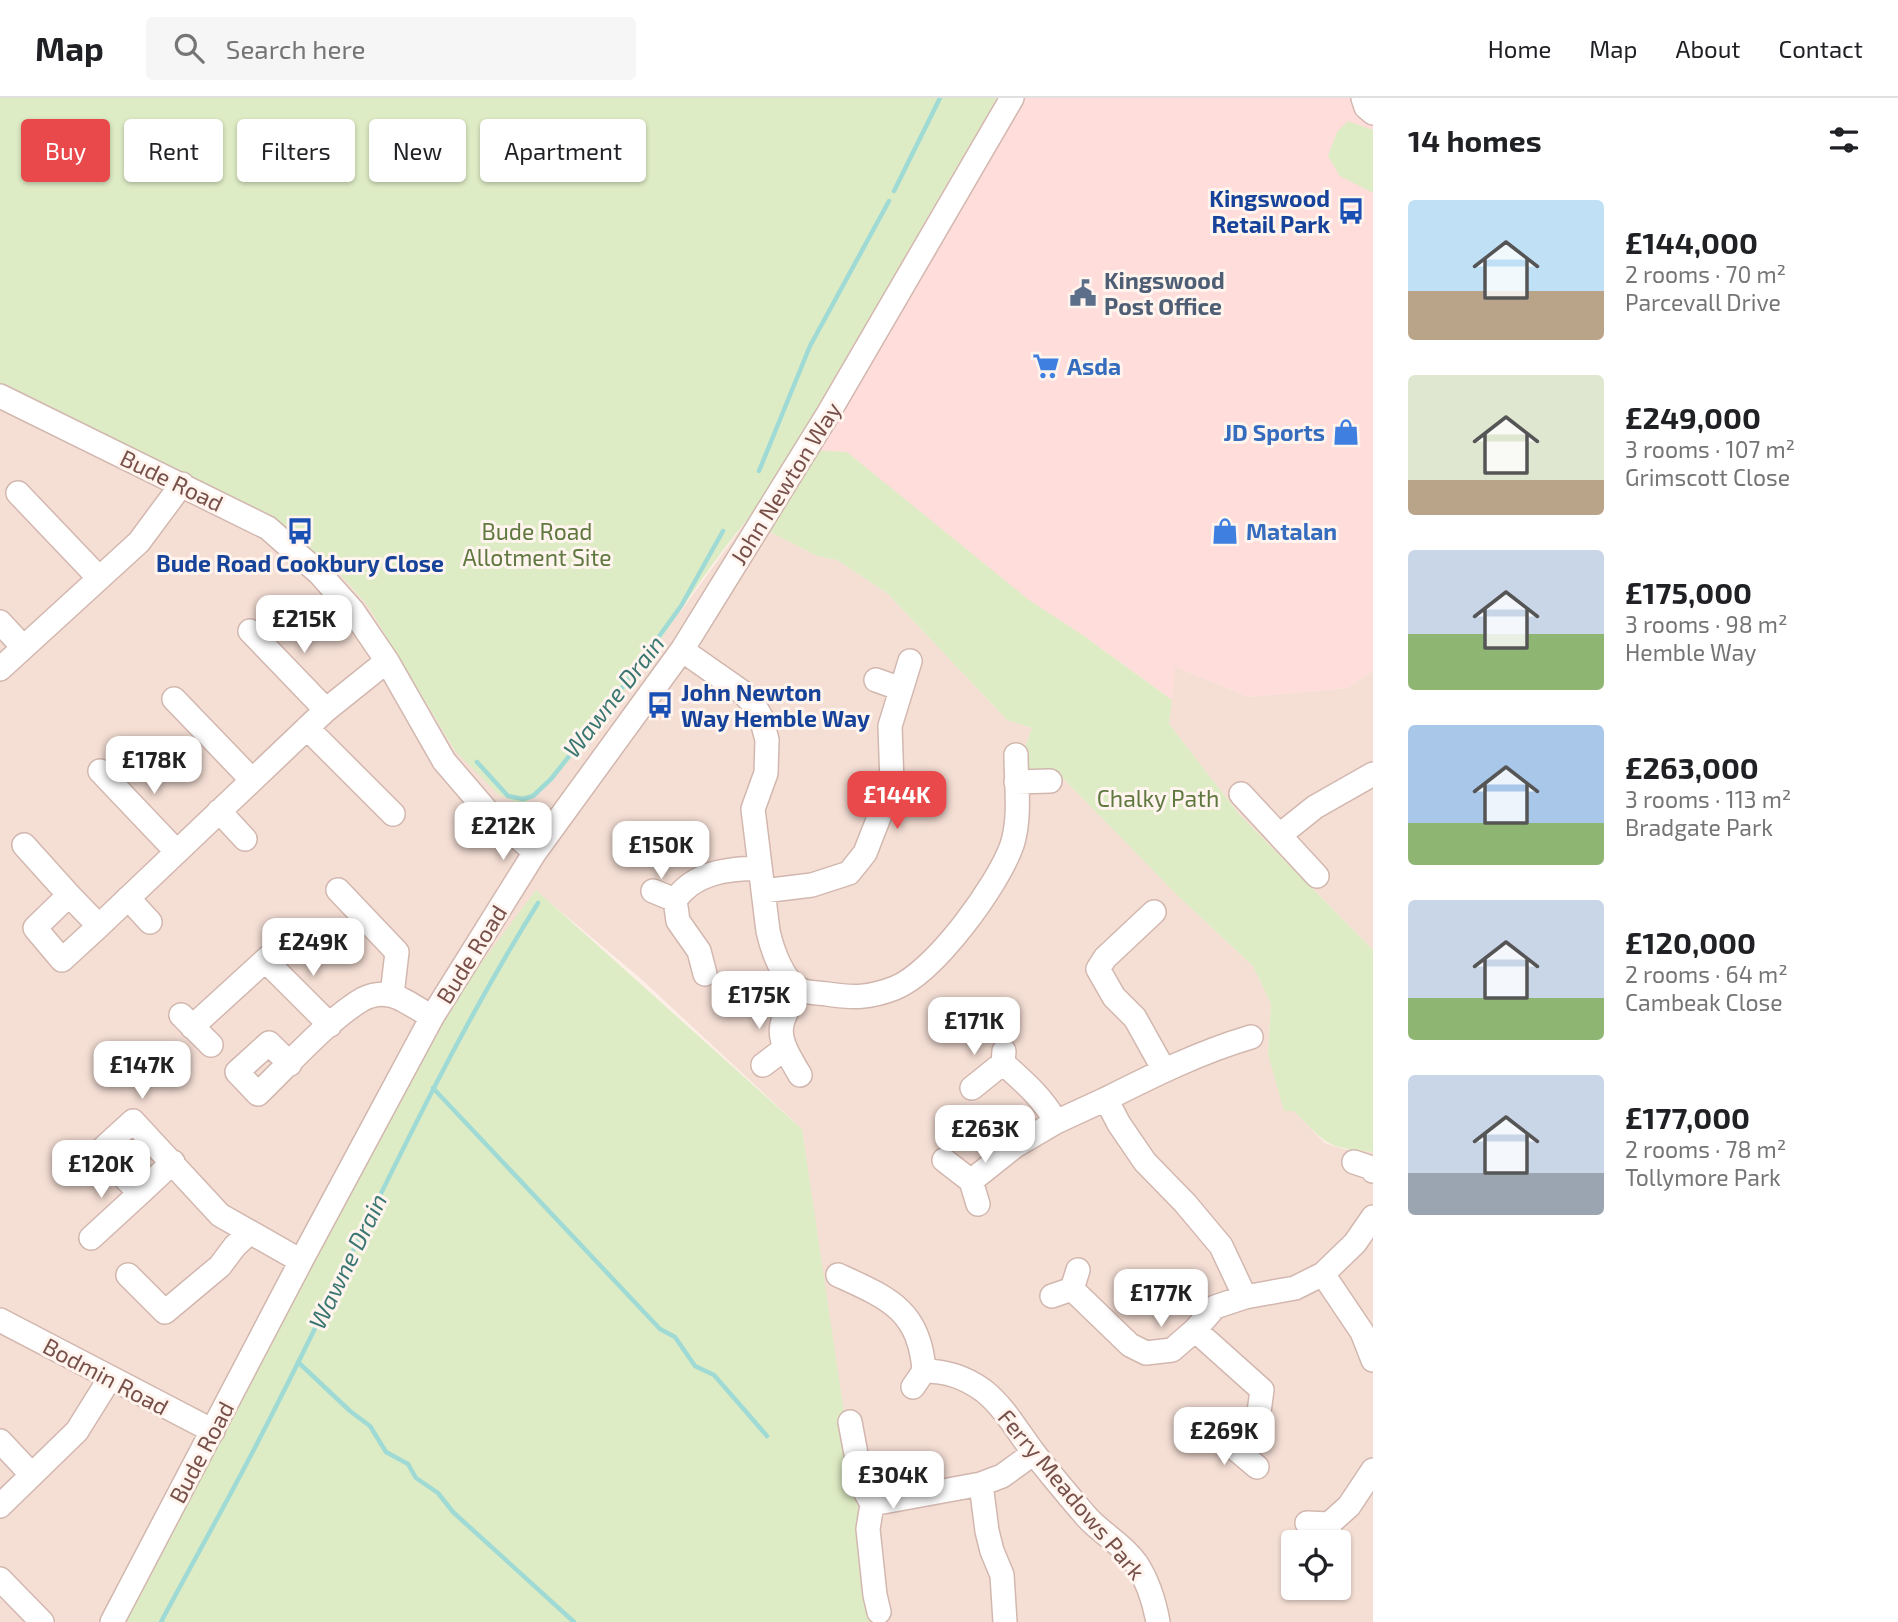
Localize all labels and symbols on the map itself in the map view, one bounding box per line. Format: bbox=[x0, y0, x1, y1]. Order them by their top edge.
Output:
place label: Kingswood Retail Park bbox=[1209, 184, 1330, 238]
bus stop icon: Kingswood Retail Park bbox=[1336, 196, 1366, 226]
place label: Kingswood Post Office bbox=[1104, 266, 1225, 320]
public building icon: Kingswood Post Office bbox=[1068, 278, 1098, 308]
supermarket icon: Asda bbox=[1031, 351, 1061, 381]
place label: Asda bbox=[1067, 352, 1121, 380]
street label: John Newton Way bbox=[724, 396, 846, 570]
shop icon: JD Sports bbox=[1331, 417, 1361, 447]
place label: JD Sports bbox=[1223, 418, 1325, 446]
street label: Bude Road bbox=[116, 443, 228, 517]
bus stop icon: Bude Road Cookbury Close bbox=[285, 516, 315, 546]
shop icon: Matalan bbox=[1210, 516, 1240, 546]
park label: Bude Road Allotment Site bbox=[462, 517, 612, 571]
place label: Matalan bbox=[1246, 517, 1337, 545]
place label: Bude Road Cookbury Close bbox=[156, 549, 444, 577]
pin: £215K bbox=[255, 596, 353, 655]
water label: Wawne Drain bbox=[556, 629, 670, 763]
place label: John Newton Way Hemble Way bbox=[681, 678, 870, 732]
bus stop icon: John Newton Way Hemble Way bbox=[645, 690, 675, 720]
pin: £178K bbox=[105, 736, 203, 796]
pin: £144K bbox=[848, 772, 946, 831]
park label: Chalky Path bbox=[1097, 784, 1219, 812]
pin: £212K bbox=[454, 802, 552, 862]
pin: £150K bbox=[612, 822, 710, 881]
street label: Bude Road bbox=[430, 900, 512, 1008]
pin: £249K bbox=[264, 918, 362, 978]
pin: £175K bbox=[710, 972, 808, 1031]
pin: £171K bbox=[925, 998, 1023, 1057]
pin: £147K bbox=[93, 1042, 191, 1101]
pin: £263K bbox=[936, 1105, 1034, 1165]
pin: £120K bbox=[52, 1140, 150, 1200]
water label: Wawne Drain bbox=[302, 1188, 392, 1334]
pin: £177K bbox=[1112, 1270, 1210, 1329]
street label: Bodmin Road bbox=[39, 1331, 173, 1421]
street label: Bude Road bbox=[163, 1396, 239, 1508]
street label: Ferry Meadows Park bbox=[993, 1403, 1152, 1585]
pin: £269K bbox=[1175, 1408, 1273, 1467]
pin: £304K bbox=[844, 1452, 942, 1511]

